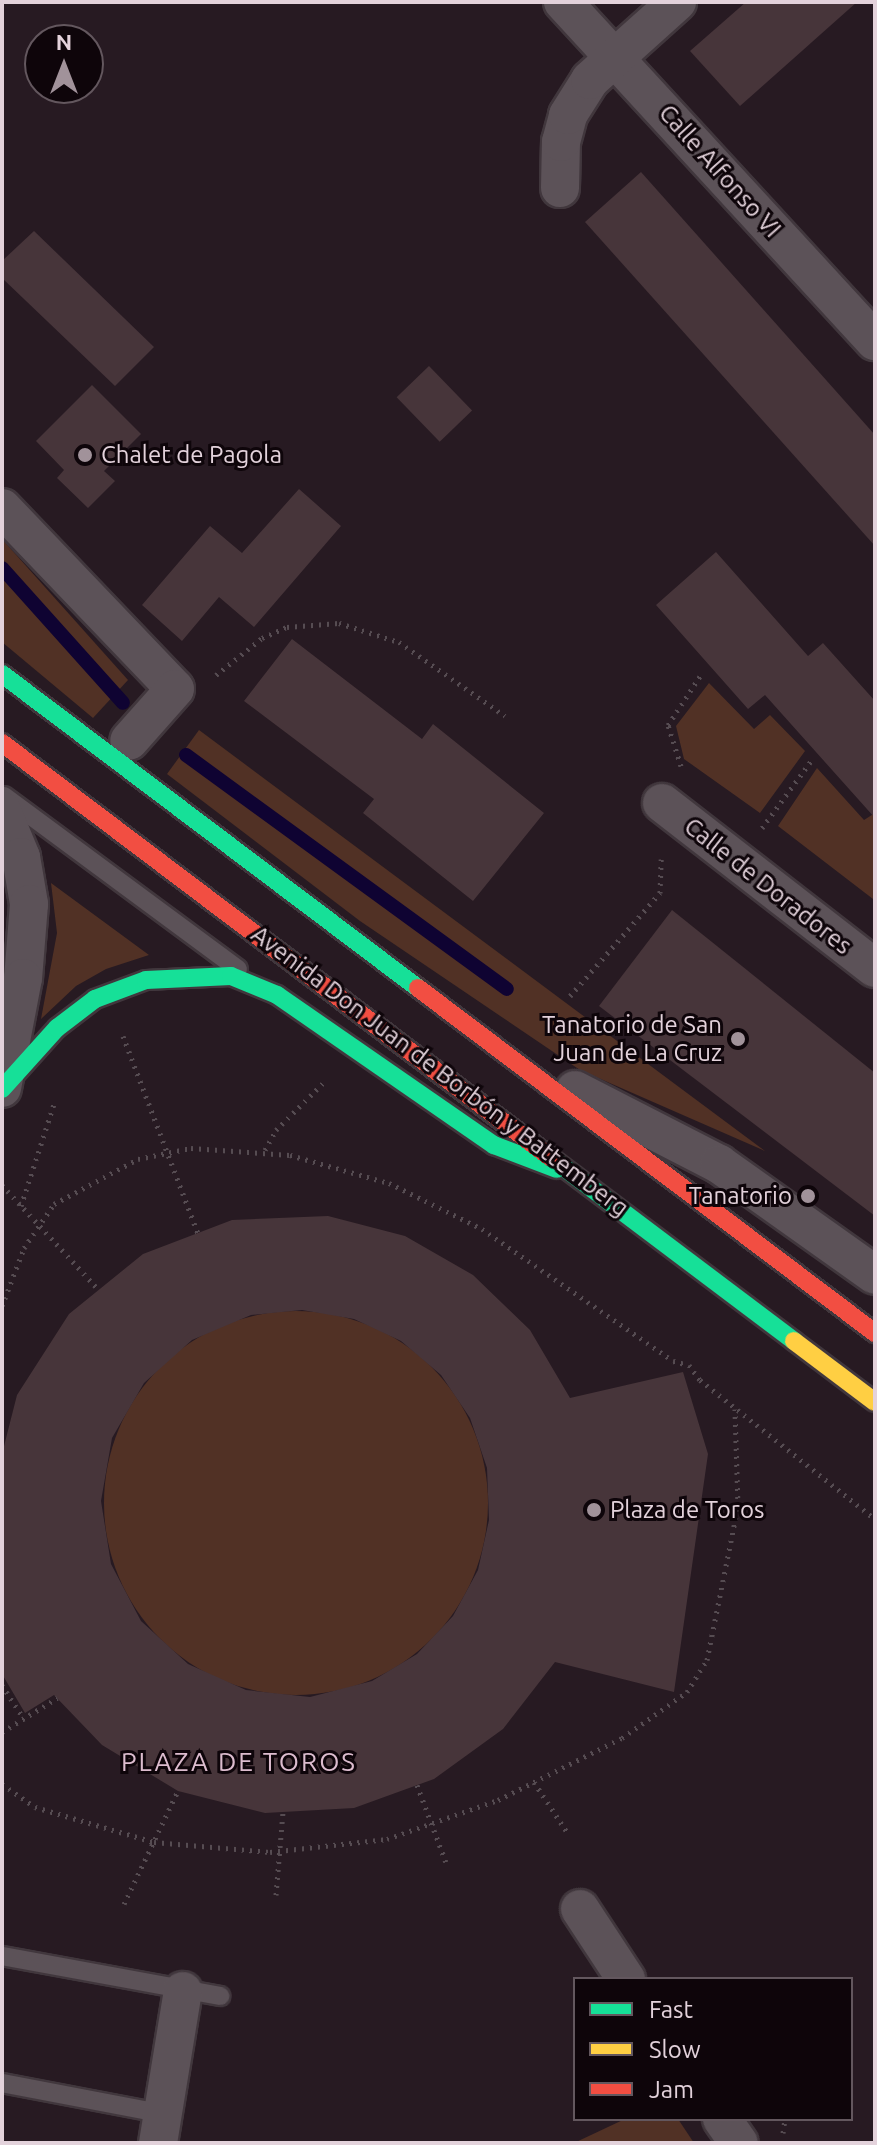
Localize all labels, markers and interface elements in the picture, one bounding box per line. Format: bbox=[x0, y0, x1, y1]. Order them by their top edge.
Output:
north arrow bbox=[24, 24, 104, 104]
text: N bbox=[56, 29, 72, 54]
street label: Calle Alfonso VI bbox=[653, 99, 787, 243]
place label: Chalet de Pagola bbox=[101, 441, 282, 469]
marker: Chalet de Pagola bbox=[76, 446, 94, 464]
street label: Calle de Doradores bbox=[679, 812, 857, 960]
street label: Avenida Don Juan de Borbón y Battemberg bbox=[246, 920, 634, 1222]
place label: Tanatorio de San Juan de La Cruz bbox=[542, 1011, 722, 1067]
marker: Tanatorio de San Juan de La Cruz bbox=[729, 1030, 747, 1048]
place label: Tanatorio bbox=[689, 1182, 792, 1210]
marker: Tanatorio bbox=[799, 1187, 817, 1205]
place label: Plaza de Toros bbox=[610, 1496, 764, 1524]
marker: Plaza de Toros bbox=[585, 1501, 603, 1519]
district label: PLAZA DE TOROS bbox=[121, 1746, 357, 1778]
legend bbox=[573, 1977, 853, 2121]
text: Fast bbox=[649, 1996, 693, 2023]
text: Slow bbox=[649, 2036, 701, 2063]
text: Jam bbox=[649, 2076, 694, 2103]

